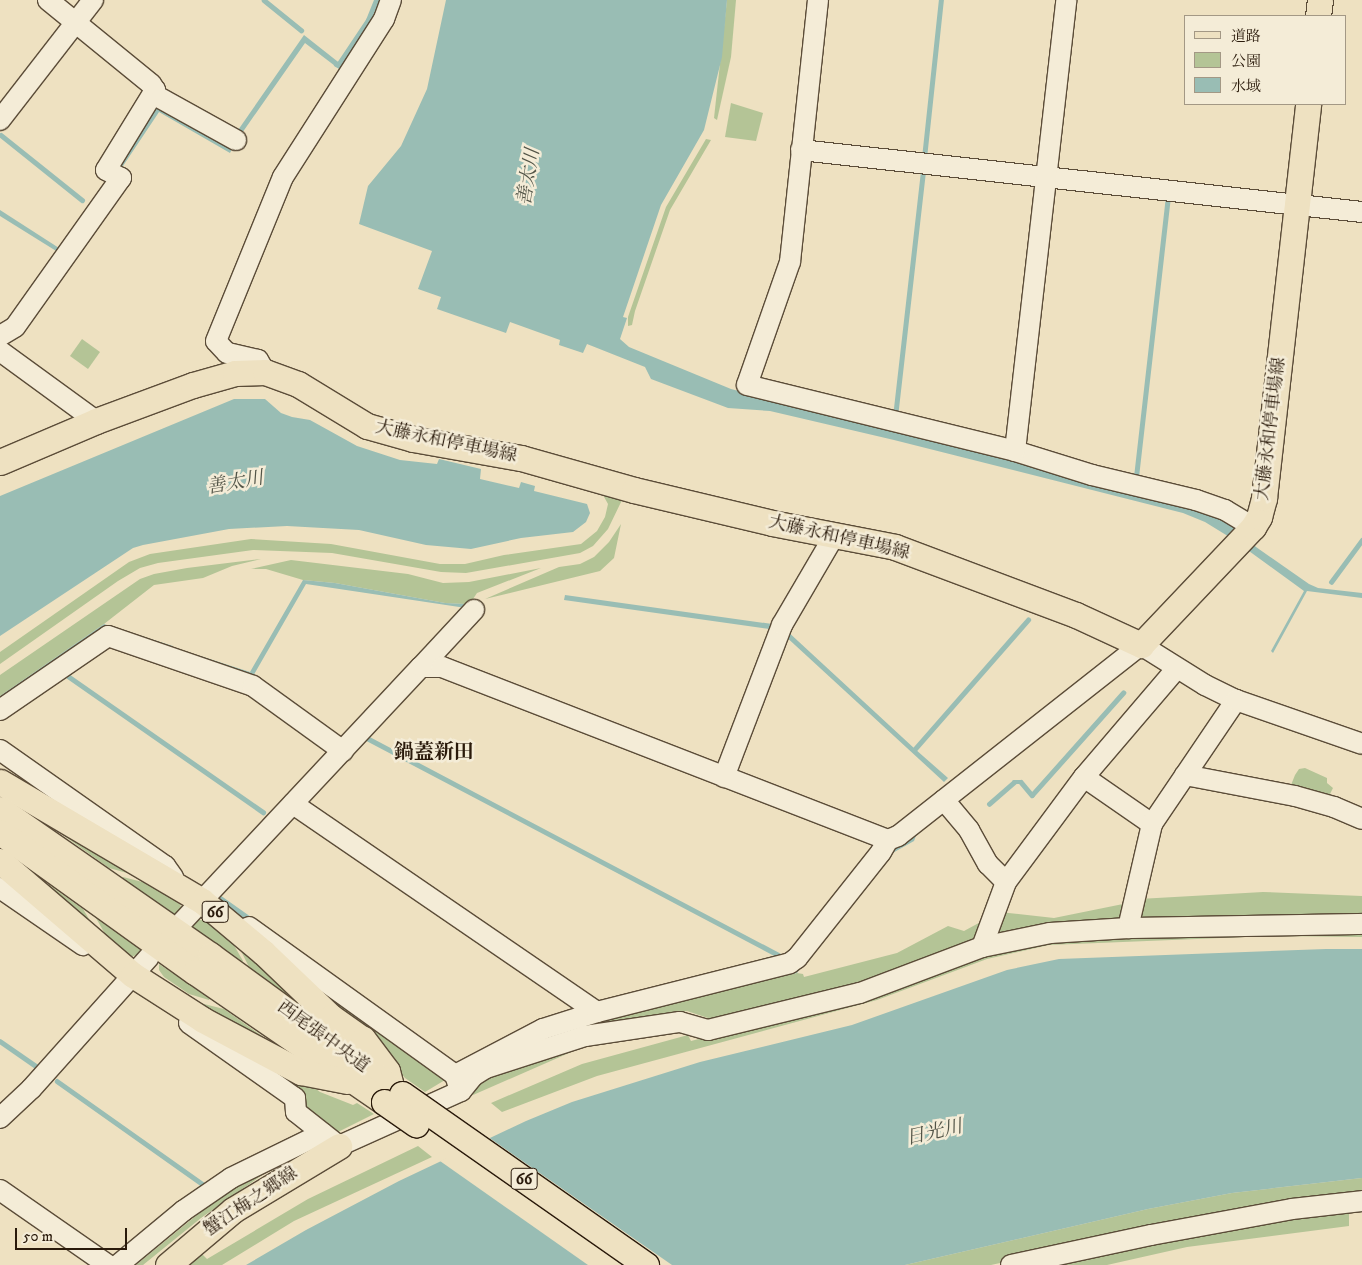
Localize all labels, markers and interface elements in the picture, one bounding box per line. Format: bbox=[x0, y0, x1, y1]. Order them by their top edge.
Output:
legend bbox=[1184, 15, 1347, 105]
text: 道路 bbox=[1231, 27, 1261, 46]
text: 公園 bbox=[1231, 52, 1261, 71]
text: 水域 bbox=[1231, 77, 1261, 96]
water label: 善太川 bbox=[513, 147, 545, 207]
street label: 大藤永和停車場線 bbox=[1252, 356, 1290, 502]
street label: 大藤永和停車場線 bbox=[373, 416, 519, 468]
water label: 善太川 bbox=[205, 467, 265, 499]
street label: 大藤永和停車場線 bbox=[766, 511, 912, 565]
district label: 鍋蓋新田 bbox=[394, 740, 474, 764]
road number: 66 bbox=[201, 899, 229, 926]
street label: 西尾張中央道 bbox=[273, 997, 373, 1077]
water label: 日光川 bbox=[904, 1115, 964, 1151]
street label: 蟹江梅之郷線 bbox=[200, 1163, 302, 1241]
road number: 66 bbox=[510, 1166, 538, 1192]
scale bar bbox=[18, 1218, 130, 1250]
text: 50 m bbox=[23, 1227, 53, 1246]

